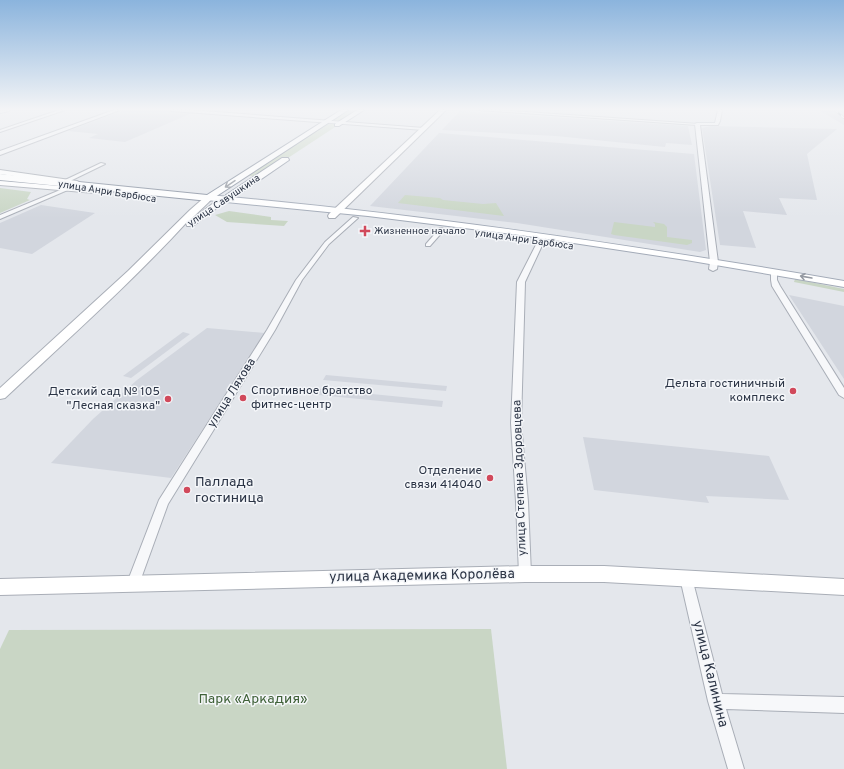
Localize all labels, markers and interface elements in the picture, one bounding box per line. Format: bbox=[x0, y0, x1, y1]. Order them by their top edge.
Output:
street label: улица Савушкина bbox=[185, 172, 263, 230]
street label: улица Анри Барбюса bbox=[57, 178, 157, 206]
one-way arrow bbox=[225, 180, 236, 188]
marker: Жизненное начало bbox=[359, 225, 371, 237]
place label: Жизненное начало bbox=[374, 225, 466, 238]
street label: улица Анри Барбюса bbox=[474, 227, 574, 253]
one-way arrow bbox=[799, 273, 812, 281]
street label: улица Ляхова bbox=[204, 355, 260, 431]
place label: Дельта гостиничный комплекс bbox=[665, 376, 785, 406]
place label: Спортивное братство фитнес-центр bbox=[251, 383, 373, 413]
place label: Детский сад № 105 "Лесная сказка" bbox=[48, 384, 160, 414]
marker: Дельта гостиничный комплекс bbox=[788, 386, 798, 396]
marker: Спортивное братство фитнес-центр bbox=[238, 393, 248, 403]
marker: Детский сад № 105 "Лесная сказка" bbox=[163, 394, 173, 404]
street label: улица Степана Здоровцева bbox=[509, 400, 531, 556]
place label: Отделение связи 414040 bbox=[404, 463, 482, 493]
marker: Отделение связи 414040 bbox=[485, 473, 495, 483]
place label: Паллада гостиница bbox=[195, 474, 264, 507]
marker: Паллада гостиница bbox=[182, 485, 192, 495]
street label: улица Академика Королёва bbox=[329, 566, 515, 586]
street label: улица Калинина bbox=[688, 619, 732, 729]
park label: Парк «Аркадия» bbox=[199, 691, 307, 708]

